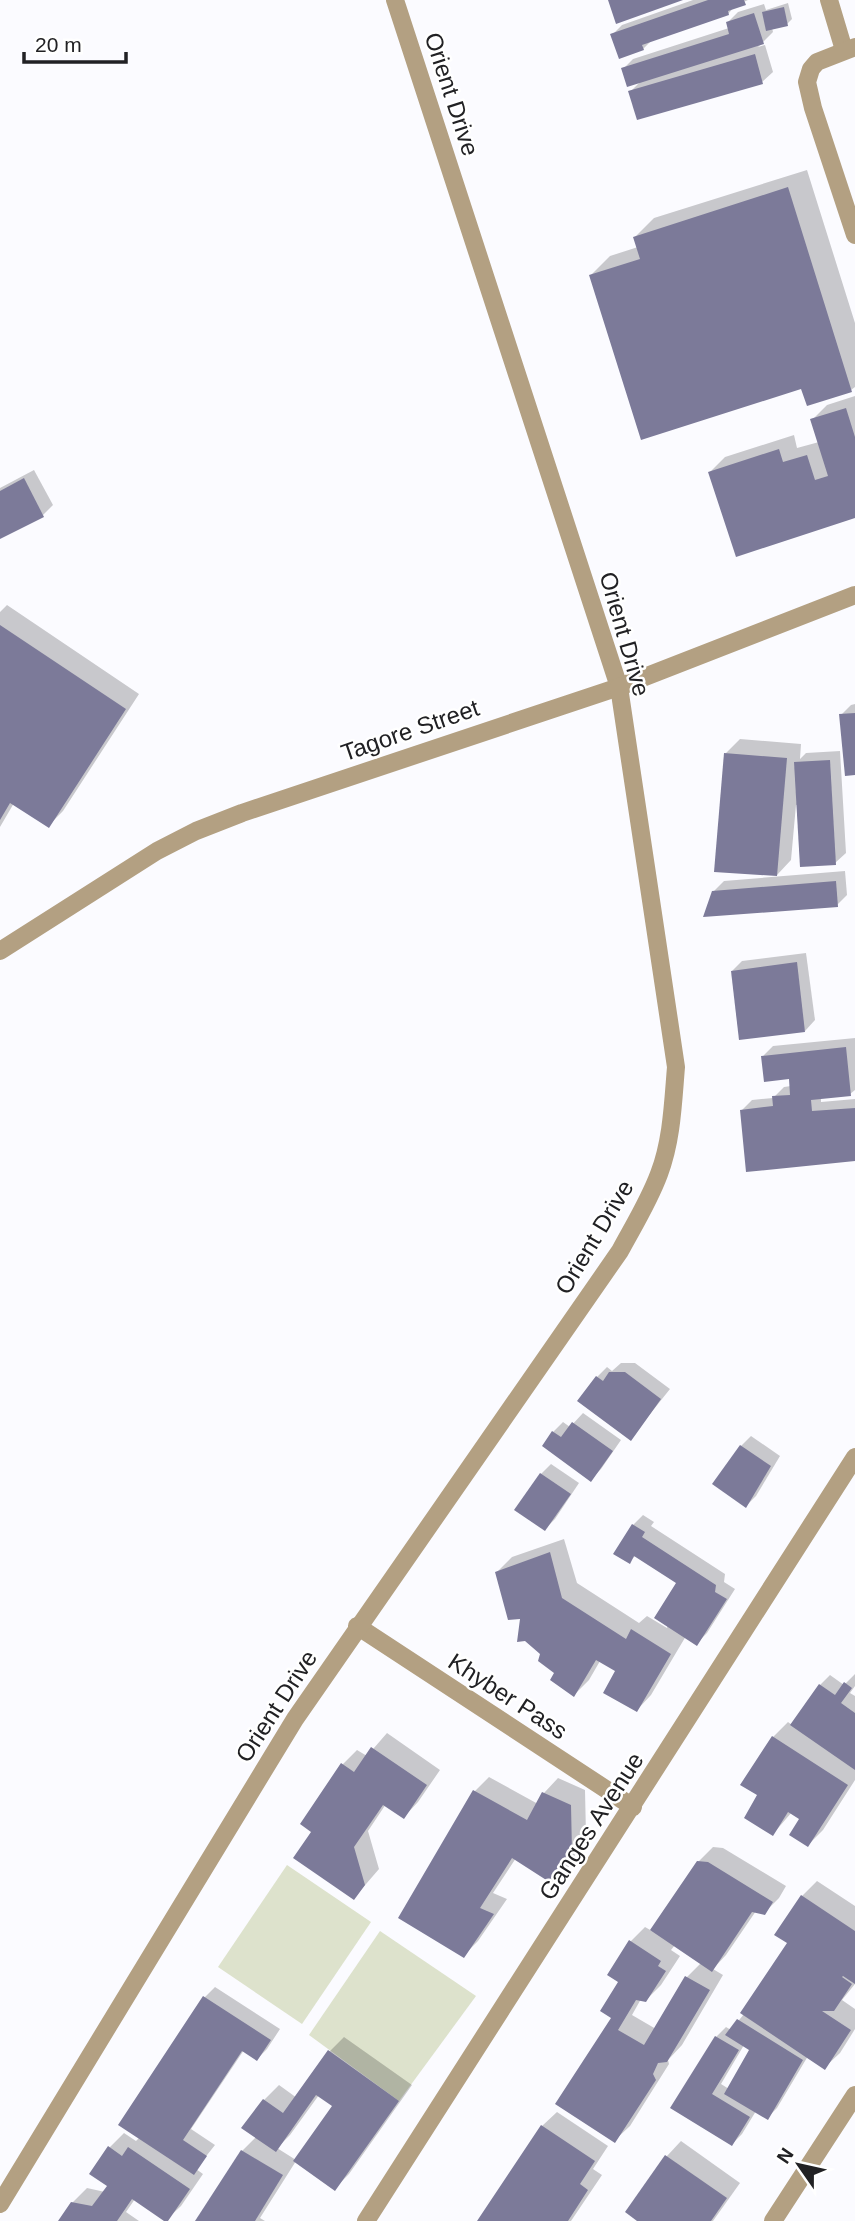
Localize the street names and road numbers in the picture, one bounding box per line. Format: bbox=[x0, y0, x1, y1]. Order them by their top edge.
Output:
street label: Orient Drive bbox=[419, 29, 485, 159]
street label: Orient Drive bbox=[594, 569, 656, 699]
street label: Tagore Street bbox=[337, 694, 483, 766]
street label: Orient Drive bbox=[549, 1175, 639, 1299]
street label: Orient Drive bbox=[230, 1645, 322, 1767]
street label: Khyber Pass bbox=[444, 1648, 572, 1744]
street label: Ganges Avenue bbox=[533, 1747, 649, 1905]

